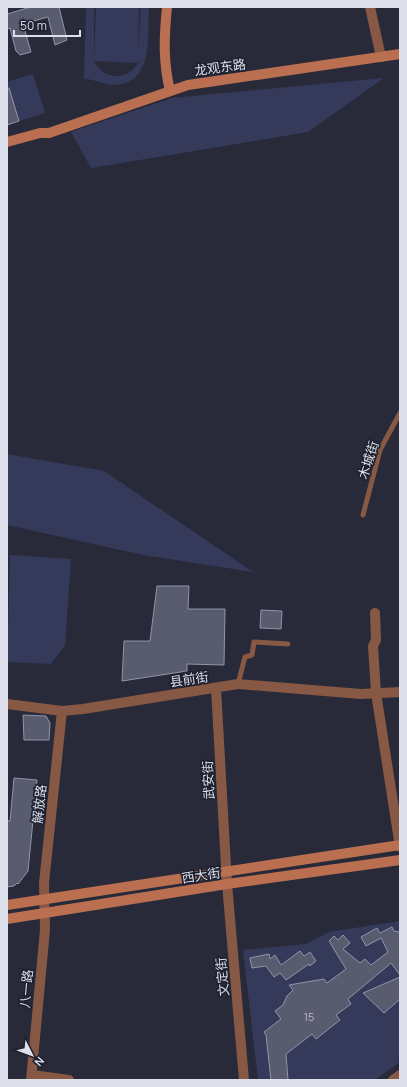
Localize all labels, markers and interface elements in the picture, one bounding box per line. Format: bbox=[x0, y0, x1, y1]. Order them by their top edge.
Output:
scale bar bbox=[14, 12, 80, 38]
text: 50 m bbox=[20, 17, 47, 34]
street label: 龙观东路 bbox=[193, 54, 247, 80]
street label: 木城街 bbox=[353, 439, 383, 481]
street label: 县前街 bbox=[168, 667, 210, 691]
street label: 武安街 bbox=[198, 760, 218, 800]
street label: 解放路 bbox=[28, 784, 50, 824]
street label: 西大街 bbox=[180, 863, 222, 887]
street label: 文定街 bbox=[211, 957, 233, 997]
street label: 八一路 bbox=[15, 969, 37, 1009]
house number: 15 bbox=[304, 1009, 314, 1024]
north arrow bbox=[12, 1035, 52, 1075]
text: N bbox=[32, 1054, 48, 1070]

